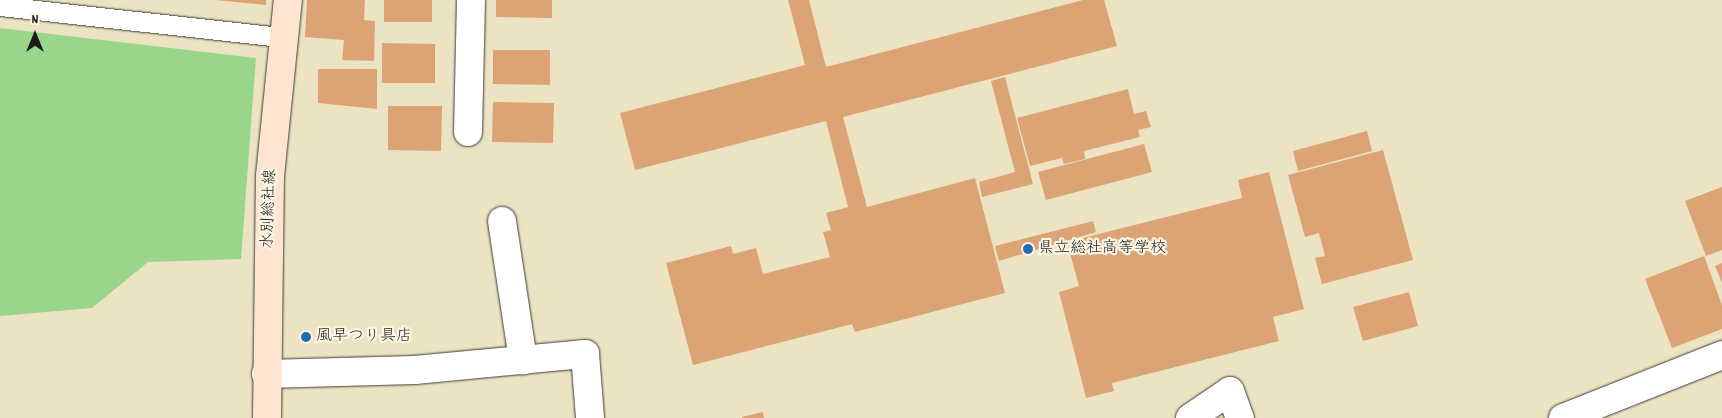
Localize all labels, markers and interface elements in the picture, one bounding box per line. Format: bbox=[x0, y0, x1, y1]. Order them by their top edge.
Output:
north arrow bbox=[10, 10, 60, 60]
text: N bbox=[32, 10, 38, 30]
street label: 水別総社線 bbox=[259, 169, 281, 249]
place label: 県立総社高等学校 bbox=[1038, 239, 1166, 259]
marker: 県立総社高等学校 bbox=[1022, 243, 1034, 255]
place label: 風早つり具店 bbox=[316, 327, 412, 347]
marker: 風早つり具店 bbox=[300, 331, 312, 343]

